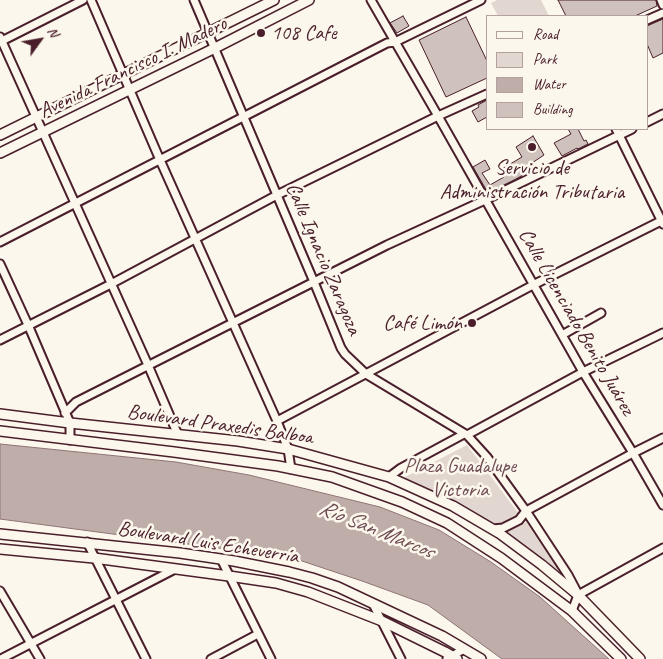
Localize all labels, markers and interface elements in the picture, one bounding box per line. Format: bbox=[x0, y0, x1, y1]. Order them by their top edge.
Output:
street label: Avenida Francisco I. Madero bbox=[35, 12, 231, 124]
north arrow bbox=[15, 15, 65, 65]
legend bbox=[486, 15, 648, 130]
place label: 108 Cafe bbox=[271, 20, 336, 46]
text: N bbox=[44, 24, 63, 40]
text: Road bbox=[533, 25, 558, 44]
marker: 108 Cafe bbox=[255, 27, 267, 39]
text: Park bbox=[533, 50, 557, 69]
text: Water bbox=[533, 75, 566, 94]
text: Building bbox=[533, 100, 572, 119]
marker: Servicio de Administración Tributaria bbox=[526, 141, 538, 153]
place label: Servicio de Administración Tributaria bbox=[440, 155, 624, 205]
street label: Calle Ignacio Zaragoza bbox=[280, 179, 366, 339]
street label: Calle Licenciado Benito Juárez bbox=[512, 224, 640, 420]
place label: Café Limón bbox=[383, 310, 462, 336]
marker: Café Limón bbox=[466, 317, 478, 329]
street label: Boulevard Praxedis Balboa bbox=[126, 400, 314, 450]
park label: Plaza Guadalupe Victoria bbox=[404, 453, 516, 503]
water label: Río San Marcos bbox=[315, 495, 437, 565]
street label: Boulevard Luis Echeverría bbox=[116, 516, 300, 570]

